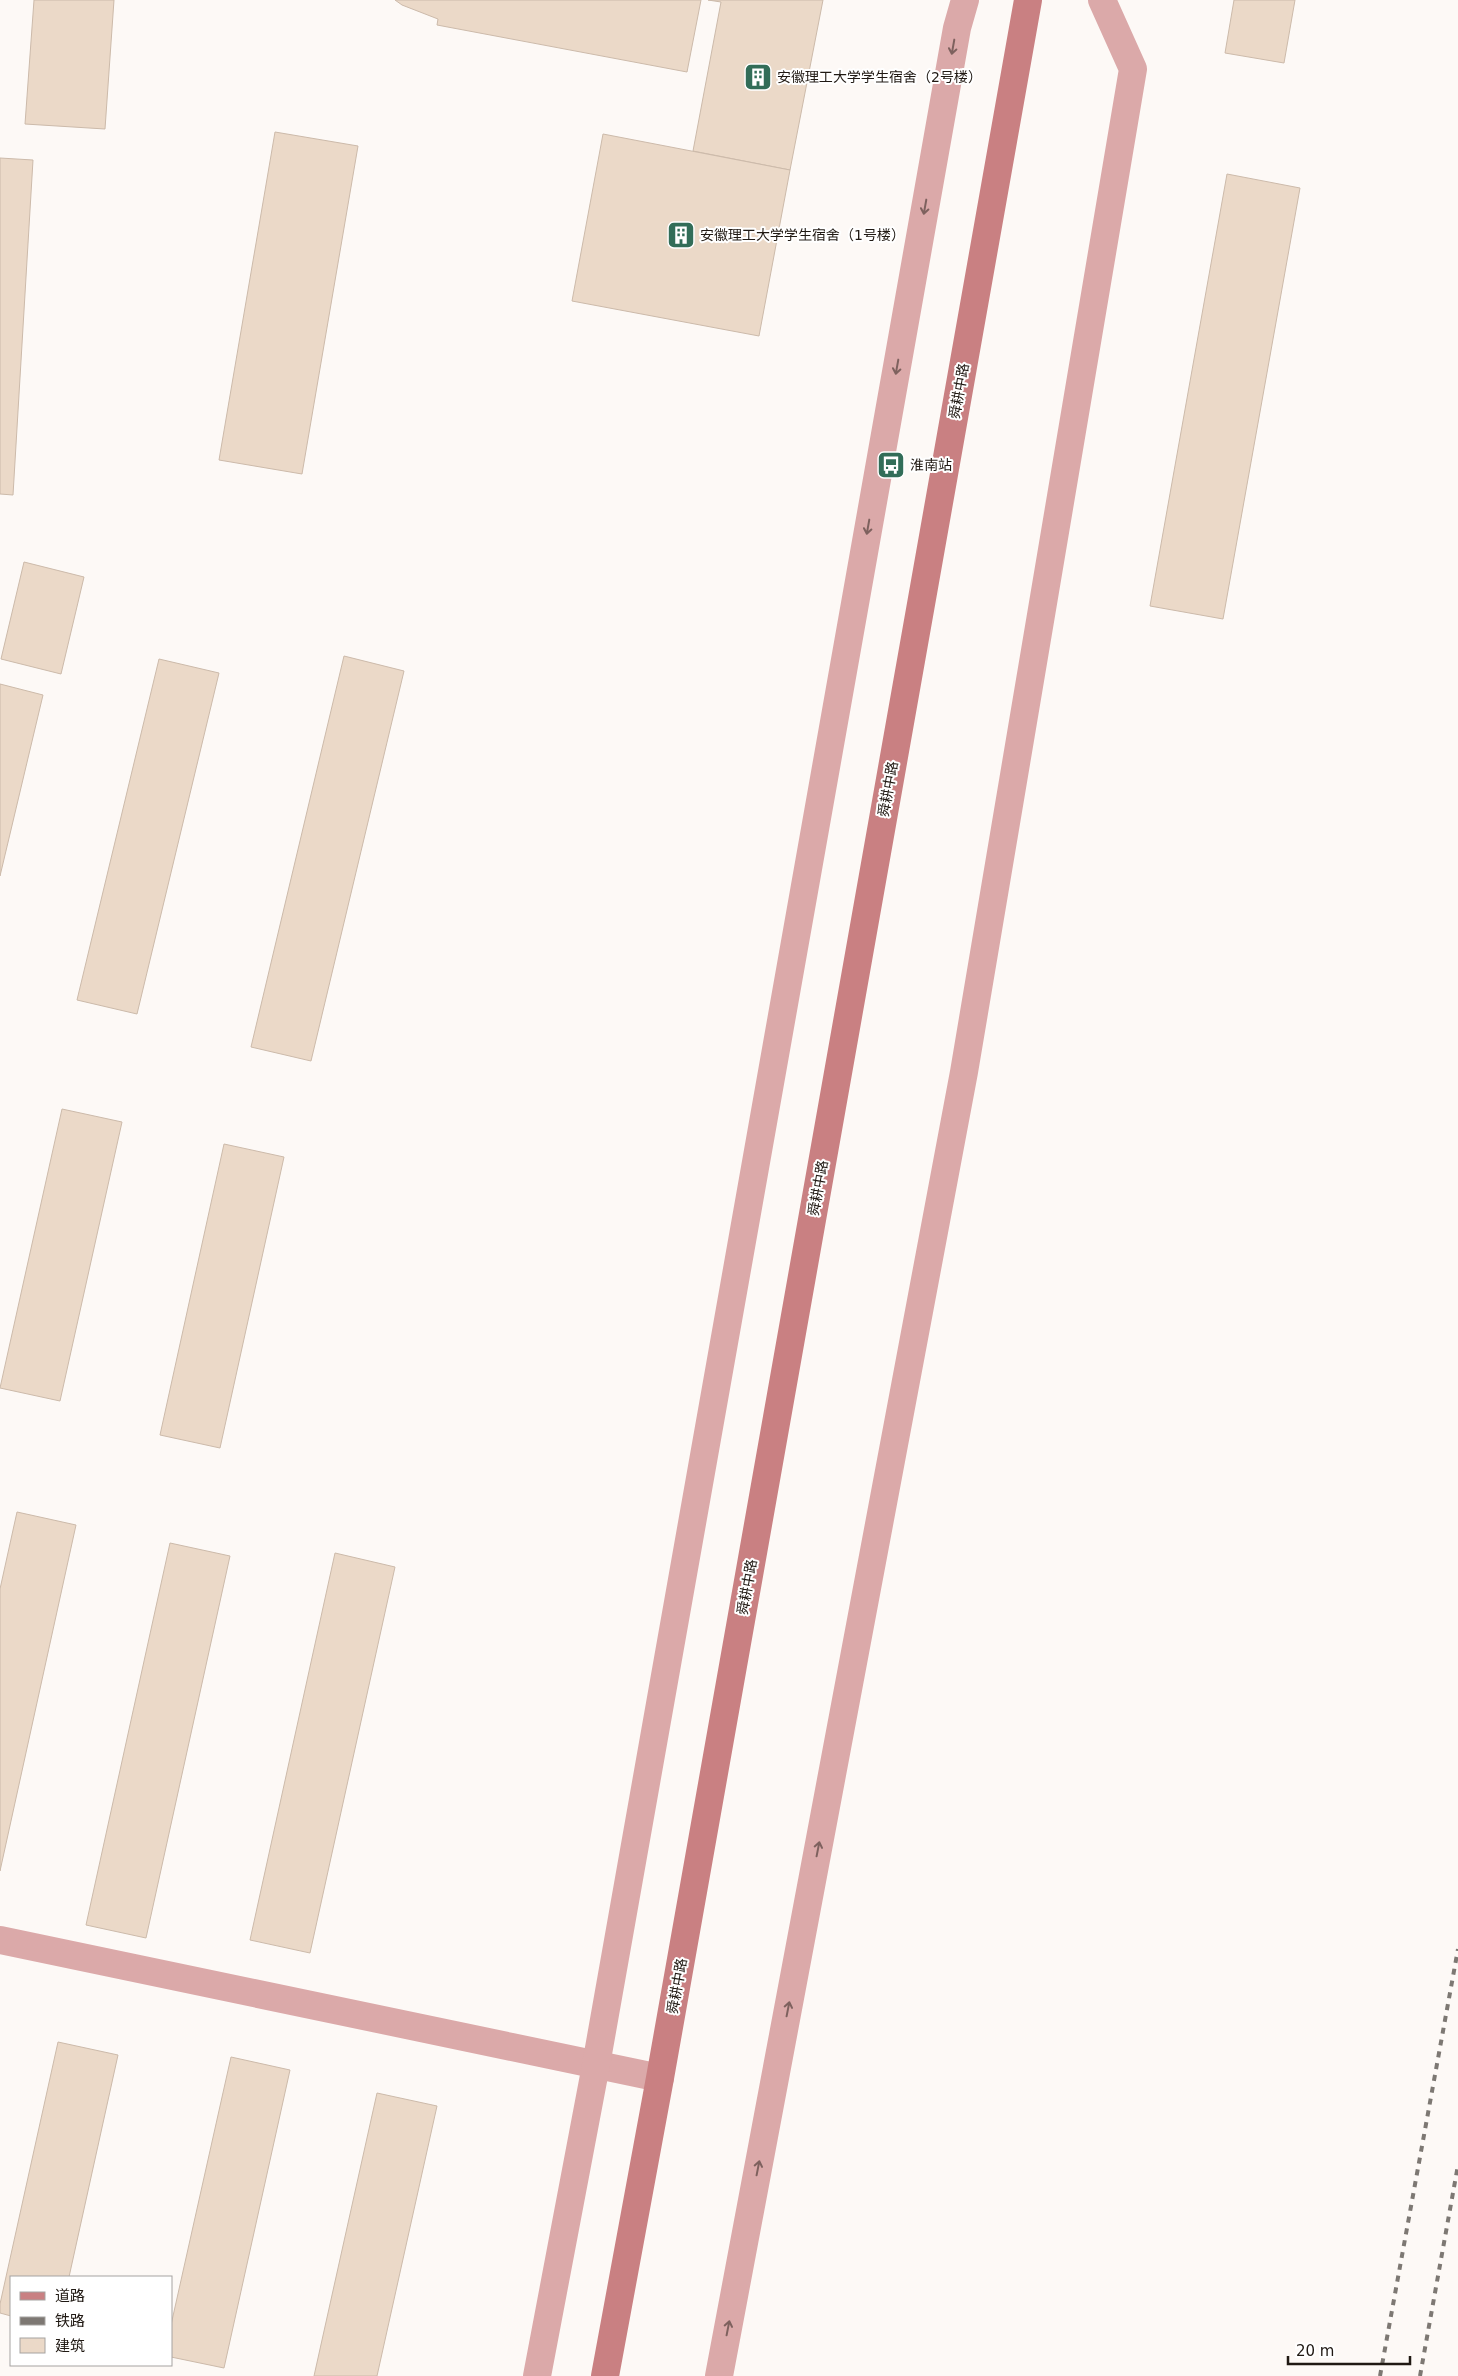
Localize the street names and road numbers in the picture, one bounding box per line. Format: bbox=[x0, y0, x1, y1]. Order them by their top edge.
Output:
street label: 舜耕中路 bbox=[946, 362, 972, 420]
street label: 舜耕中路 bbox=[875, 760, 901, 818]
street label: 舜耕中路 bbox=[805, 1159, 831, 1217]
street label: 舜耕中路 bbox=[734, 1558, 760, 1616]
street label: 舜耕中路 bbox=[664, 1957, 690, 2015]

